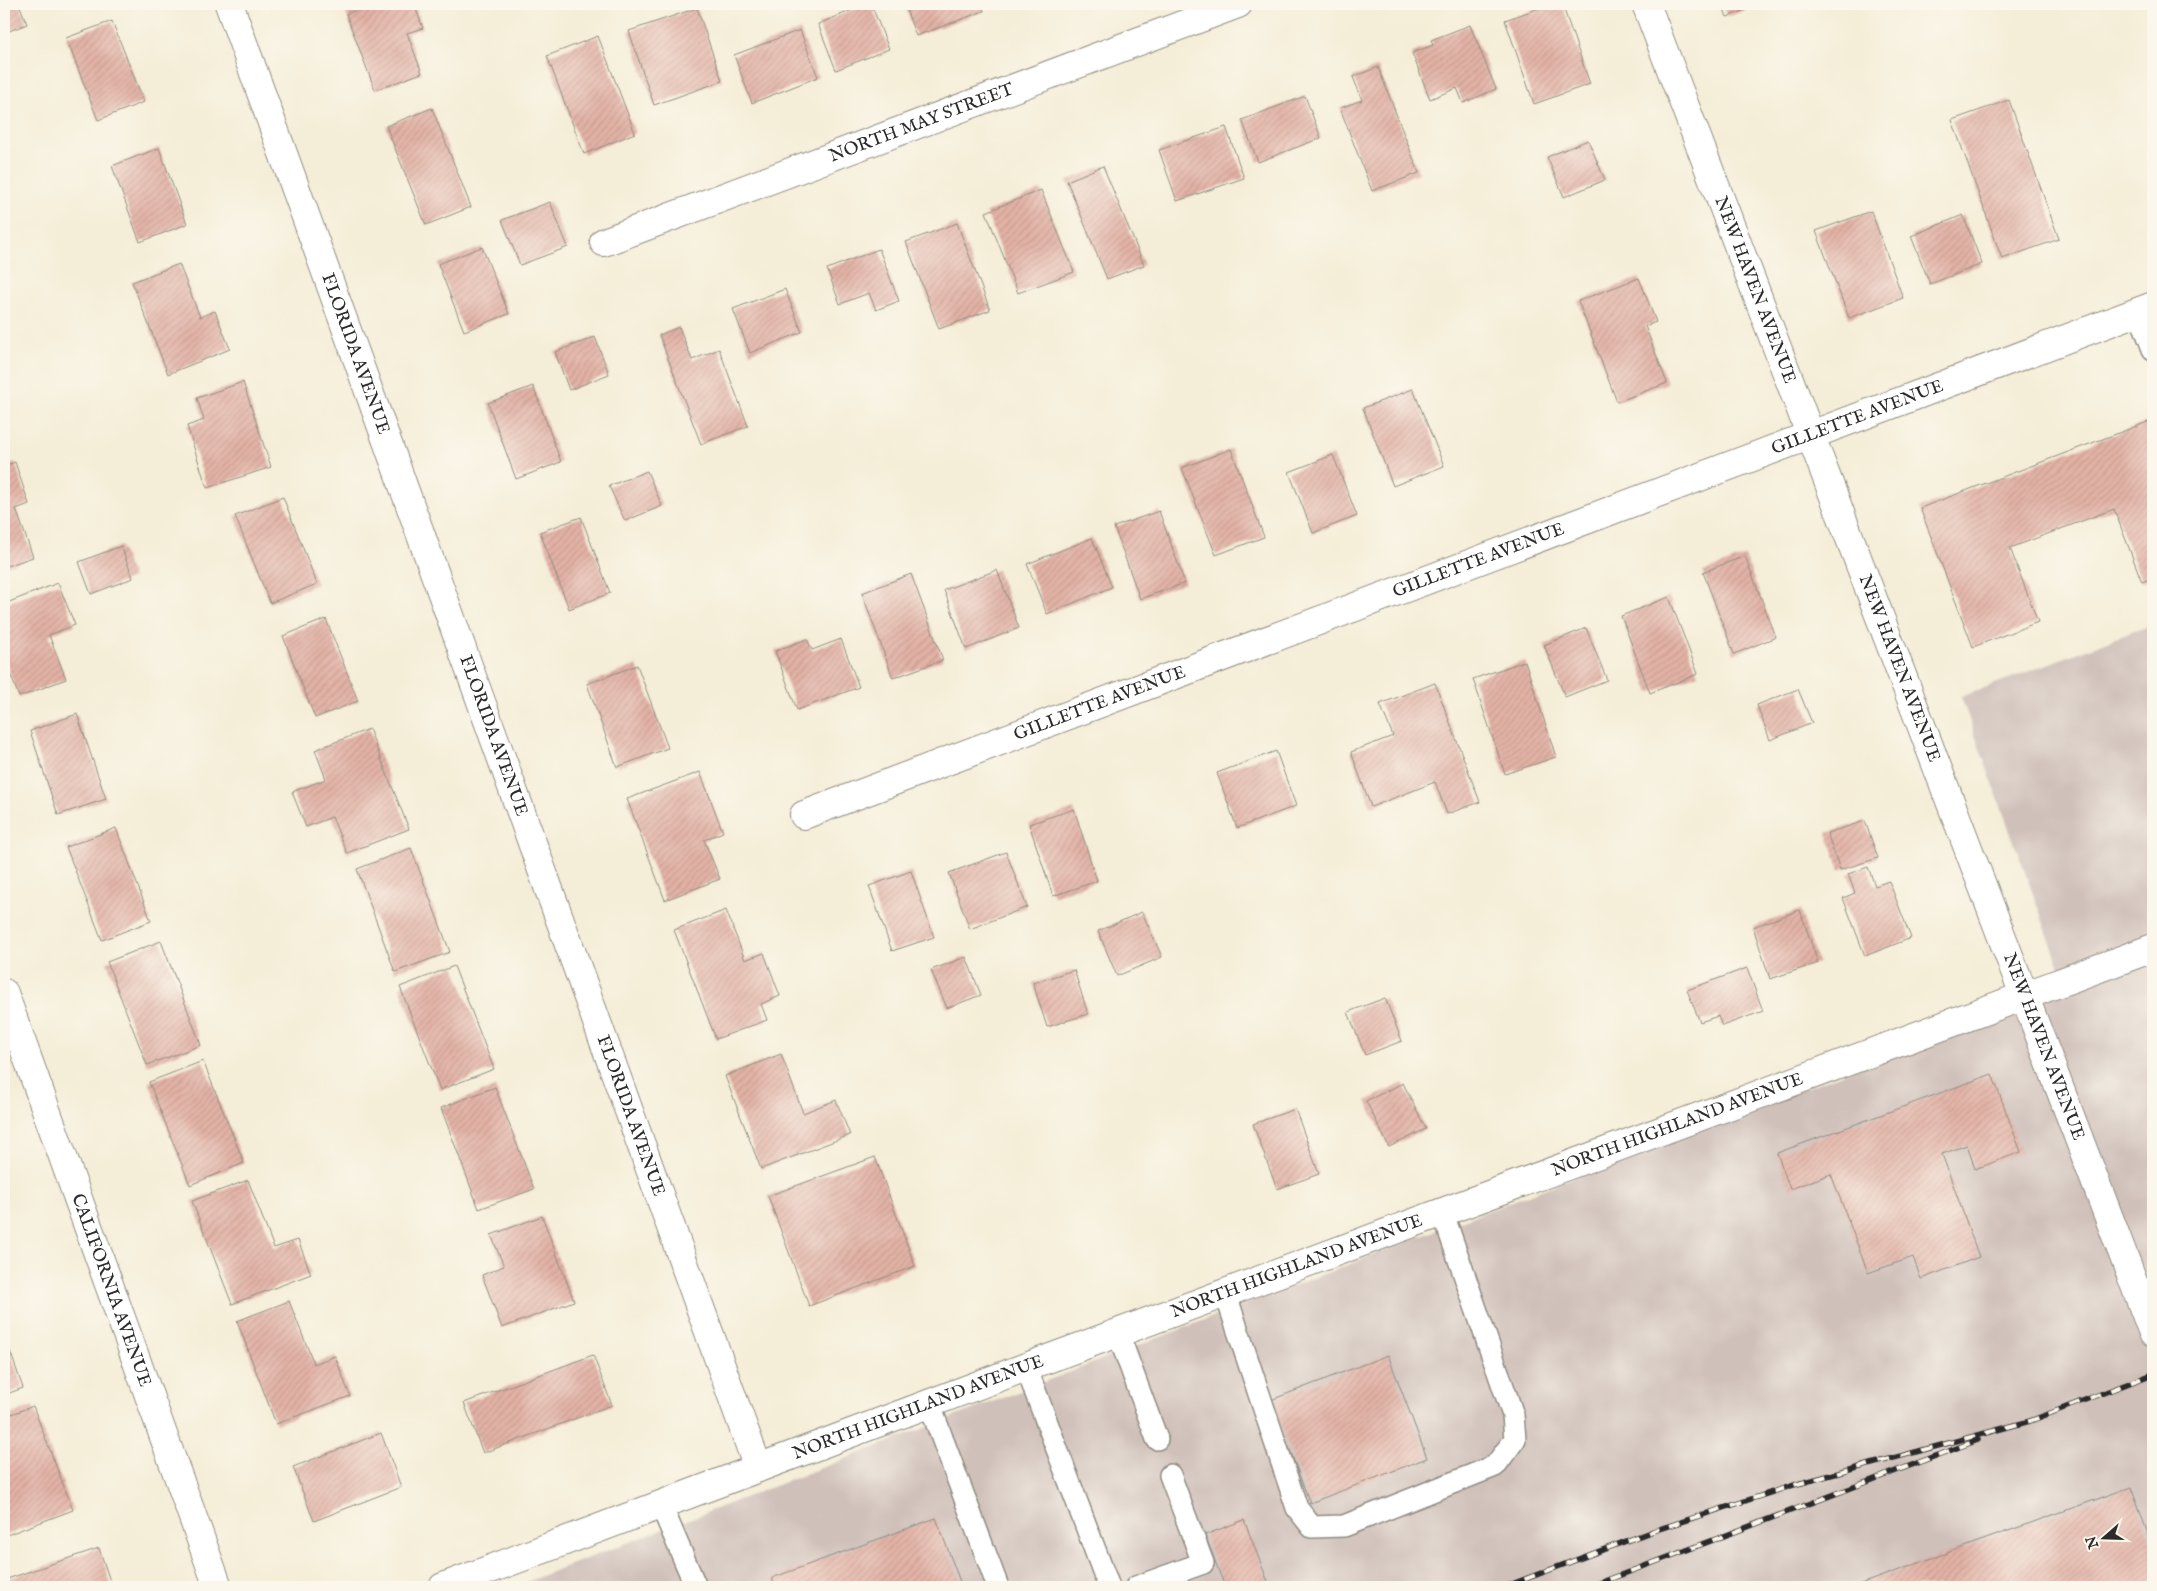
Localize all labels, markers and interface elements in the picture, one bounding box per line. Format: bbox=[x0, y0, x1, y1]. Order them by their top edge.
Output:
street label: NORTH MAY STREET bbox=[826, 78, 1017, 168]
street label: NEW HAVEN AVENUE bbox=[1709, 193, 1801, 387]
street label: FLORIDA AVENUE bbox=[316, 270, 395, 437]
street label: GILLETTE AVENUE bbox=[1768, 375, 1947, 460]
street label: GILLETTE AVENUE bbox=[1389, 518, 1568, 603]
street label: NEW HAVEN AVENUE bbox=[1853, 571, 1946, 765]
street label: FLORIDA AVENUE bbox=[454, 652, 533, 819]
street label: GILLETTE AVENUE bbox=[1010, 661, 1189, 746]
street label: NEW HAVEN AVENUE bbox=[1998, 950, 2090, 1144]
street label: FLORIDA AVENUE bbox=[591, 1032, 670, 1199]
street label: NORTH HIGHLAND AVENUE bbox=[1548, 1068, 1806, 1182]
street label: CALIFORNIA AVENUE bbox=[66, 1191, 156, 1390]
street label: NORTH HIGHLAND AVENUE bbox=[1168, 1209, 1426, 1324]
street label: NORTH HIGHLAND AVENUE bbox=[790, 1350, 1047, 1465]
north arrow bbox=[2080, 1514, 2130, 1564]
text: N bbox=[2082, 1533, 2104, 1552]

